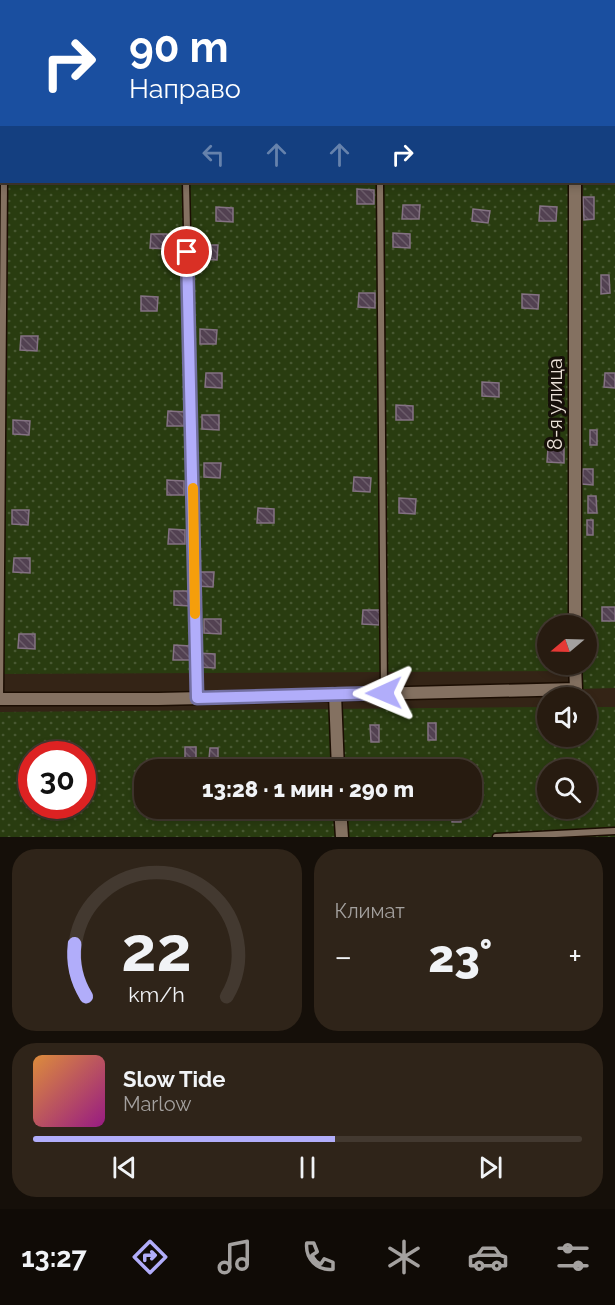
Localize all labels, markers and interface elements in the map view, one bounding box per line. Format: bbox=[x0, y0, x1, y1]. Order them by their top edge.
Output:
text: 90 m bbox=[129, 23, 229, 72]
icon: right bbox=[30, 24, 108, 102]
text: Направо bbox=[129, 73, 241, 104]
icon: left bbox=[197, 138, 230, 171]
icon: ahead bbox=[260, 138, 293, 171]
icon: ahead bbox=[323, 138, 356, 171]
icon: right bbox=[386, 138, 419, 171]
pin bbox=[161, 226, 212, 277]
icon: arrive bbox=[170, 235, 203, 268]
street label: 8-я улица bbox=[543, 358, 567, 450]
north arrow bbox=[537, 615, 597, 675]
map controls bbox=[537, 615, 597, 819]
position arrow bbox=[352, 661, 416, 725]
button: sound bbox=[537, 687, 597, 747]
speed limit sign: 30 bbox=[18, 741, 96, 819]
button: search bbox=[537, 759, 597, 819]
text: 13:28 · 1 мин · 290 m bbox=[202, 776, 414, 802]
text: Климат bbox=[335, 899, 405, 923]
text: 22 bbox=[122, 912, 192, 986]
text: 23° bbox=[428, 930, 492, 983]
text: − bbox=[335, 937, 352, 976]
text: + bbox=[568, 937, 582, 976]
text: km/h bbox=[128, 982, 185, 1007]
text: Slow Tide bbox=[123, 1066, 225, 1092]
text: Marlow bbox=[123, 1092, 192, 1116]
icon: previous bbox=[108, 1151, 141, 1184]
icon: pause bbox=[291, 1151, 324, 1184]
icon: next bbox=[474, 1151, 507, 1184]
icon: directions bbox=[129, 1236, 171, 1278]
icon: music bbox=[214, 1236, 256, 1278]
icon: phone bbox=[298, 1236, 340, 1278]
icon: climate bbox=[383, 1236, 425, 1278]
icon: car bbox=[467, 1236, 509, 1278]
icon: filters bbox=[552, 1236, 594, 1278]
text: 13:27 bbox=[21, 1242, 87, 1273]

